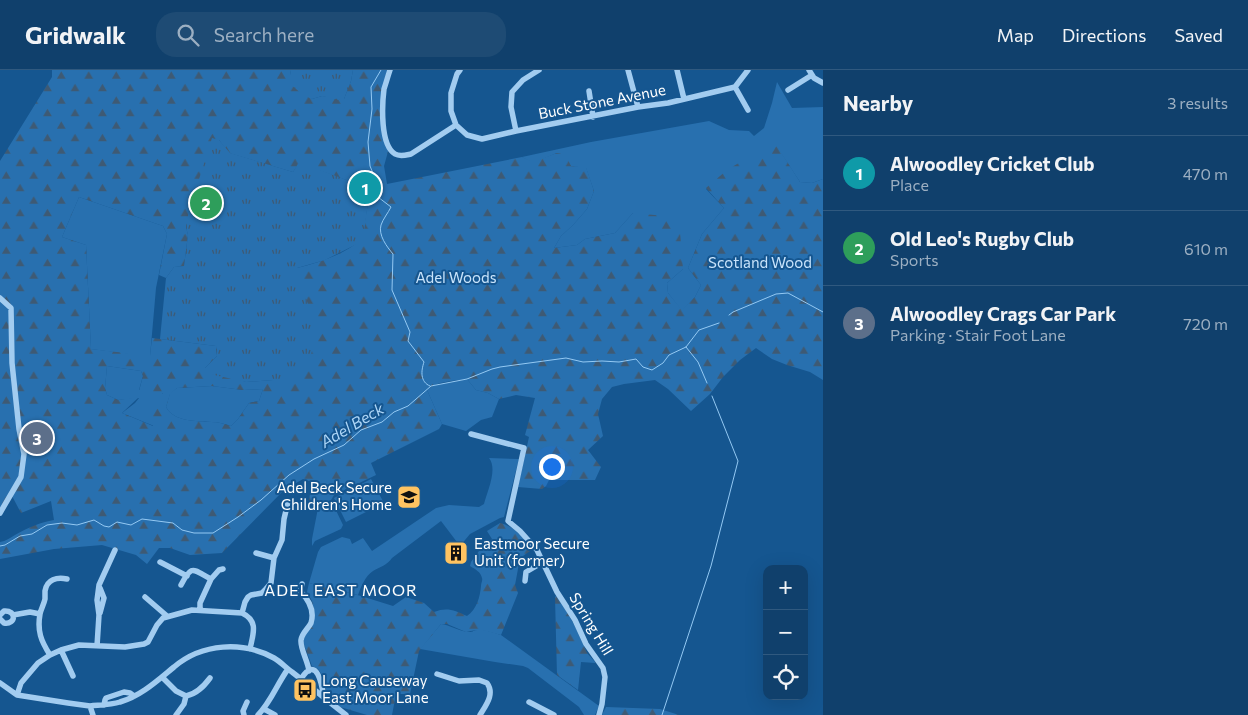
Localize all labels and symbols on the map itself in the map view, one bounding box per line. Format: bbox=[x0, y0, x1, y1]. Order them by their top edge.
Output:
street label: Buck Stone Avenue bbox=[537, 80, 667, 122]
pin: 1 bbox=[349, 169, 381, 207]
pin: 2 bbox=[190, 184, 222, 222]
park label: Scotland Wood bbox=[708, 253, 812, 271]
park label: Adel Woods bbox=[416, 268, 497, 286]
water label: Adel Beck bbox=[316, 398, 387, 451]
pin: 3 bbox=[21, 419, 53, 457]
your location bbox=[539, 454, 565, 480]
place label: Adel Beck Secure Children's Home bbox=[277, 478, 392, 513]
school or university icon: Adel Beck Secure Children's Home bbox=[396, 484, 422, 510]
place label: Eastmoor Secure Unit (former) bbox=[474, 534, 590, 569]
building icon: Eastmoor Secure Unit (former) bbox=[443, 540, 469, 566]
district label: ADEL EAST MOOR bbox=[264, 580, 418, 599]
street label: Spring Hill bbox=[566, 589, 618, 658]
place label: Long Causeway East Moor Lane bbox=[322, 671, 429, 706]
bus stop icon: Long Causeway East Moor Lane bbox=[292, 677, 318, 703]

